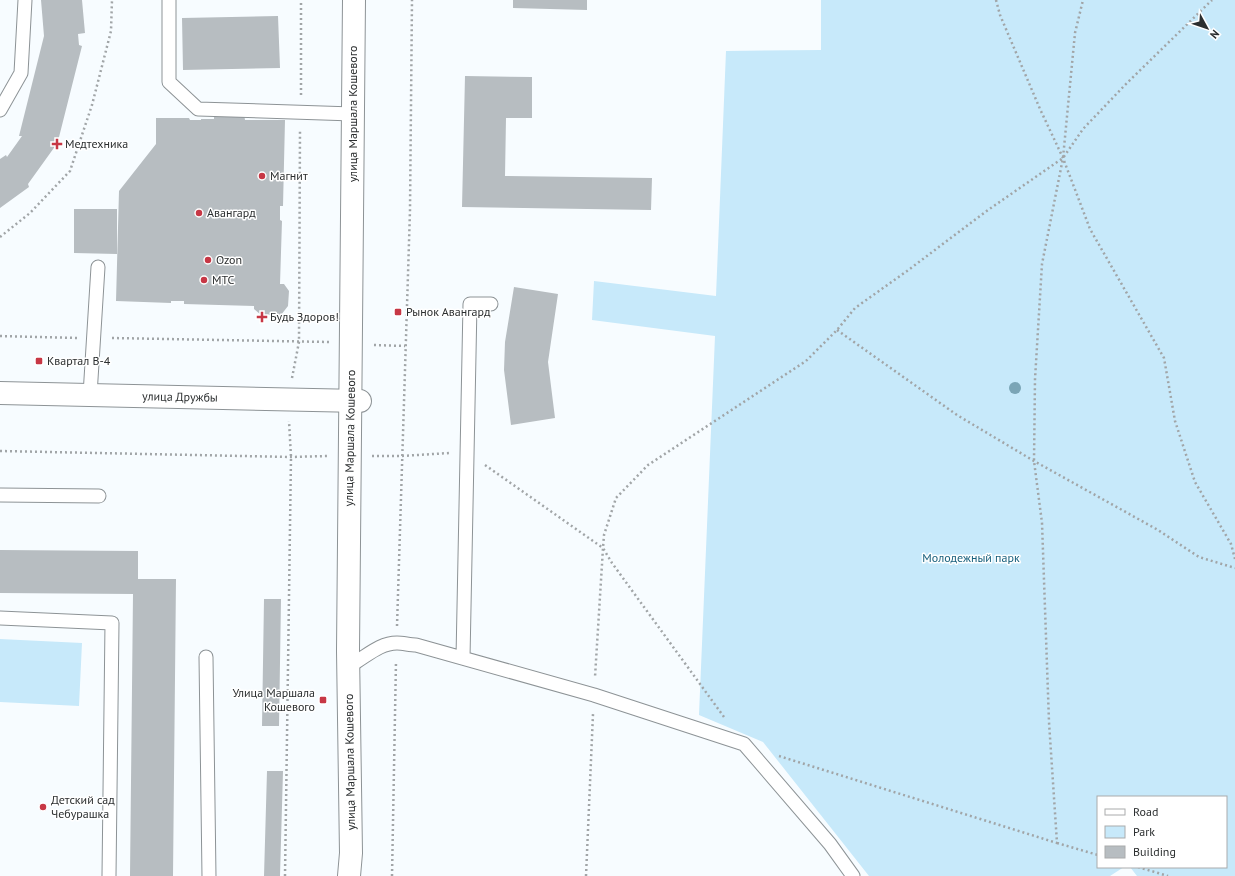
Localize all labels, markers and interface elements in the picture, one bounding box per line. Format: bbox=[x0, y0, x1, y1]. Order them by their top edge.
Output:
north arrow bbox=[1187, 8, 1227, 48]
text: N bbox=[1207, 27, 1222, 42]
street label: улица Маршала Кошевого bbox=[345, 46, 360, 182]
place label: Медтехника bbox=[65, 136, 128, 151]
marker: Медтехника bbox=[52, 139, 62, 149]
place label: Магнит bbox=[270, 168, 308, 183]
marker: Магнит bbox=[257, 171, 267, 181]
place label: Авангард bbox=[207, 205, 256, 220]
marker: Авангард bbox=[194, 208, 204, 218]
place label: Ozon bbox=[216, 252, 242, 267]
marker: Ozon bbox=[203, 255, 213, 265]
place label: МТС bbox=[212, 272, 235, 287]
marker: МТС bbox=[199, 275, 209, 285]
place label: Рынок Авангард bbox=[406, 304, 491, 319]
marker: Рынок Авангард bbox=[393, 307, 403, 317]
place label: Будь Здоров! bbox=[270, 309, 339, 324]
marker: Будь Здоров! bbox=[257, 312, 267, 322]
place label: Квартал В-4 bbox=[47, 353, 111, 368]
marker: Квартал В-4 bbox=[34, 356, 44, 366]
street label: улица Маршала Кошевого bbox=[341, 370, 358, 506]
street label: улица Дружбы bbox=[142, 388, 218, 405]
park label: Молодежный парк bbox=[922, 550, 1020, 565]
place label: Улица Маршала Кошевого bbox=[232, 685, 315, 714]
street label: улица Маршала Кошевого bbox=[341, 694, 358, 830]
marker: Улица Маршала Кошевого bbox=[318, 695, 328, 705]
place label: Детский сад Чебурашка bbox=[51, 792, 115, 821]
legend bbox=[1097, 796, 1227, 868]
marker: Детский сад Чебурашка bbox=[38, 802, 48, 812]
text: Road bbox=[1133, 804, 1158, 819]
text: Park bbox=[1133, 824, 1155, 839]
text: Building bbox=[1133, 844, 1176, 859]

